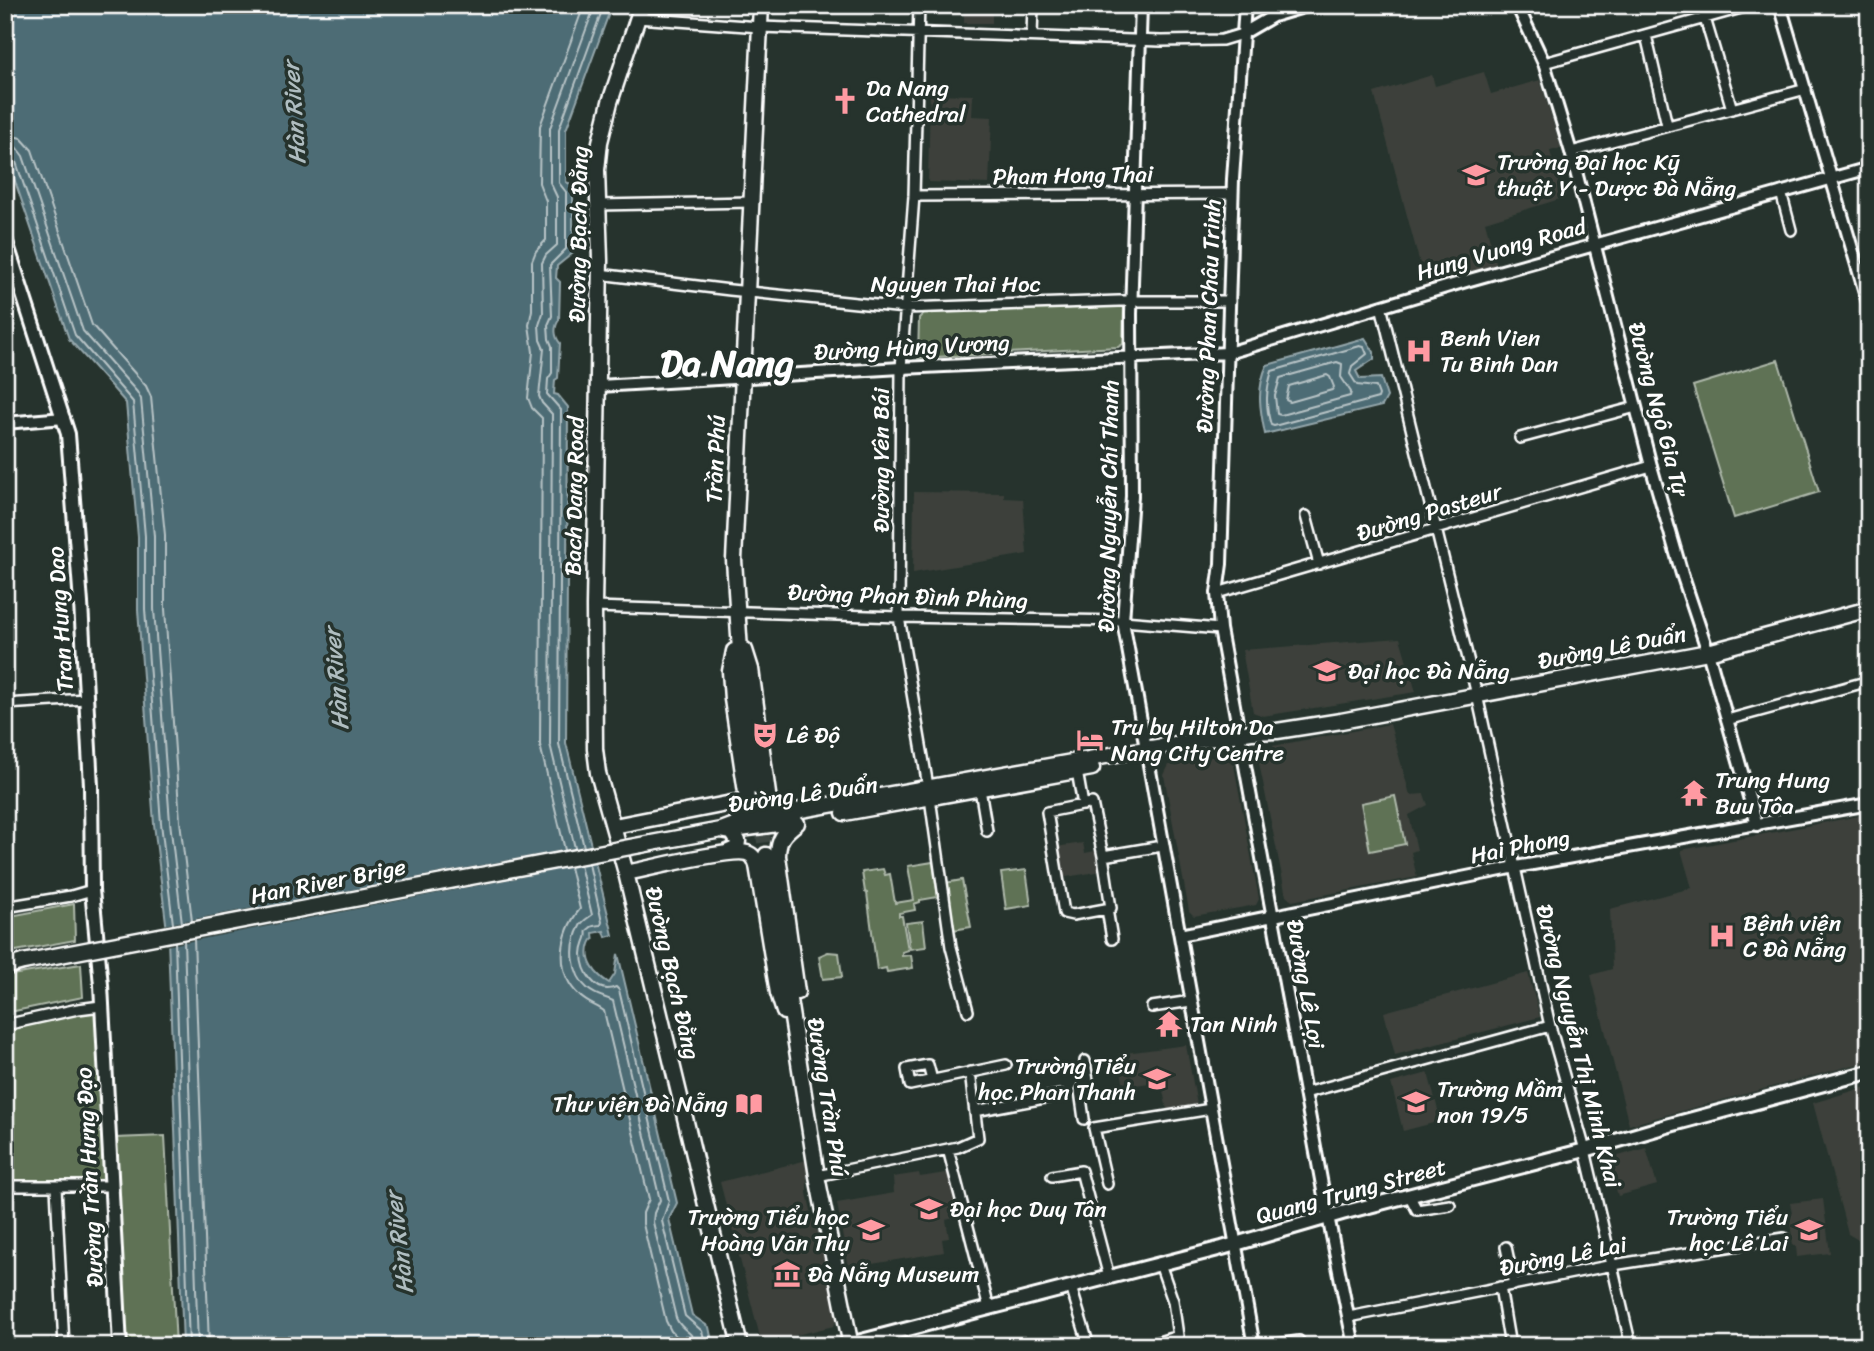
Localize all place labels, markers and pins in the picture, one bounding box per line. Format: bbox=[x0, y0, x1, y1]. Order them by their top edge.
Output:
place label: Da Nang Cathedral bbox=[866, 68, 966, 135]
church icon: Da Nang Cathedral bbox=[830, 86, 860, 116]
place label: Trường Đại học Kỹ thuật Y - Dược Đà Nẵng bbox=[1497, 142, 1737, 209]
school or university icon: Trường Đại học Kỹ thuật Y - Dược Đà Nẵng bbox=[1461, 160, 1491, 190]
place label: Benh Vien Tu Binh Dan bbox=[1440, 318, 1559, 385]
hospital icon: Benh Vien Tu Binh Dan bbox=[1404, 336, 1434, 366]
place label: Đại học Đà Nẵng bbox=[1348, 651, 1510, 692]
school or university icon: Đại học Đà Nẵng bbox=[1312, 656, 1342, 686]
place label: Tru by Hilton Da Nang City Centre bbox=[1111, 707, 1284, 774]
place label: Lê Độ bbox=[786, 715, 840, 756]
theatre icon: Lê Độ bbox=[750, 720, 780, 750]
hotel icon: Tru by Hilton Da Nang City Centre bbox=[1075, 725, 1105, 755]
place label: Trung Hung Buu Tôa bbox=[1715, 760, 1830, 827]
temple icon: Trung Hung Buu Tôa bbox=[1679, 778, 1709, 808]
place label: Bệnh viện C Đà Nẵng bbox=[1743, 903, 1847, 970]
hospital icon: Bệnh viện C Đà Nẵng bbox=[1707, 921, 1737, 951]
place label: Tan Ninh bbox=[1190, 1004, 1278, 1045]
temple icon: Tan Ninh bbox=[1154, 1009, 1184, 1039]
place label: Trường Tiểu học Phan Thanh bbox=[978, 1046, 1137, 1113]
school or university icon: Trường Tiểu học Phan Thanh bbox=[1142, 1064, 1172, 1094]
place label: Trường Mầm non 19/5 bbox=[1437, 1069, 1563, 1136]
place label: Thư viện Đà Nẵng bbox=[553, 1084, 728, 1125]
school or university icon: Trường Mầm non 19/5 bbox=[1401, 1087, 1431, 1117]
library icon: Thư viện Đà Nẵng bbox=[734, 1089, 764, 1119]
place label: Đại học Duy Tân bbox=[950, 1189, 1107, 1230]
school or university icon: Đại học Duy Tân bbox=[914, 1194, 944, 1224]
place label: Trường Tiểu học Hoàng Văn Thụ bbox=[688, 1197, 851, 1264]
place label: Trường Tiểu học Lê Lai bbox=[1667, 1197, 1789, 1264]
school or university icon: Trường Tiểu học Hoàng Văn Thụ bbox=[856, 1215, 886, 1245]
school or university icon: Trường Tiểu học Lê Lai bbox=[1794, 1215, 1824, 1245]
place label: Đà Nẵng Museum bbox=[808, 1254, 979, 1295]
museum icon: Đà Nẵng Museum bbox=[772, 1259, 802, 1289]

